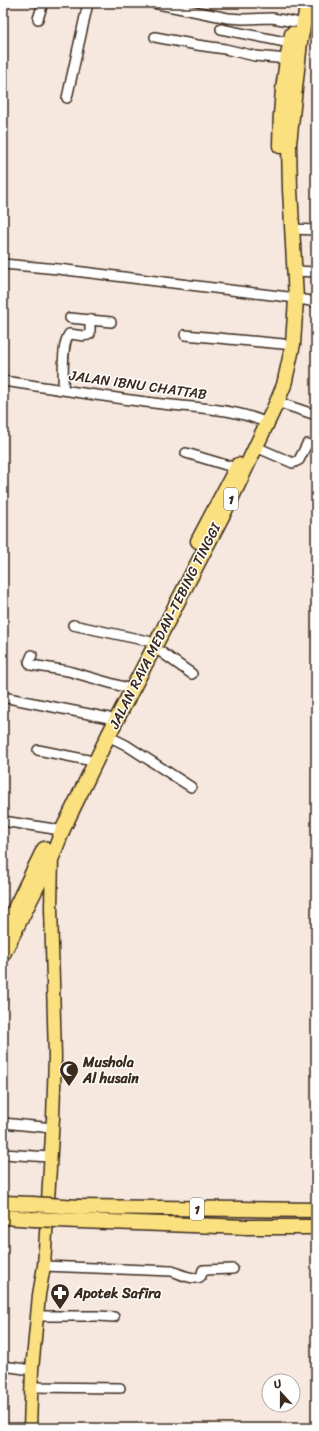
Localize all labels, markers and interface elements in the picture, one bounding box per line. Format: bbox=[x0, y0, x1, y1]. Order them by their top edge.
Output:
street label: JALAN IBNU CHATTAB bbox=[67, 363, 209, 407]
road number: 1 bbox=[224, 488, 238, 510]
street label: JALAN RAYA MEDAN-TEBING TINGGI bbox=[102, 517, 229, 734]
place label: Mushola Al husain bbox=[82, 1050, 139, 1091]
mosque icon: Mushola Al husain bbox=[58, 1059, 80, 1087]
road number: 1 bbox=[190, 1198, 204, 1220]
place label: Apotek Safira bbox=[73, 1281, 161, 1306]
pharmacy icon: Apotek Safira bbox=[49, 1282, 71, 1310]
north arrow bbox=[261, 1373, 301, 1413]
text: U bbox=[271, 1374, 285, 1394]

